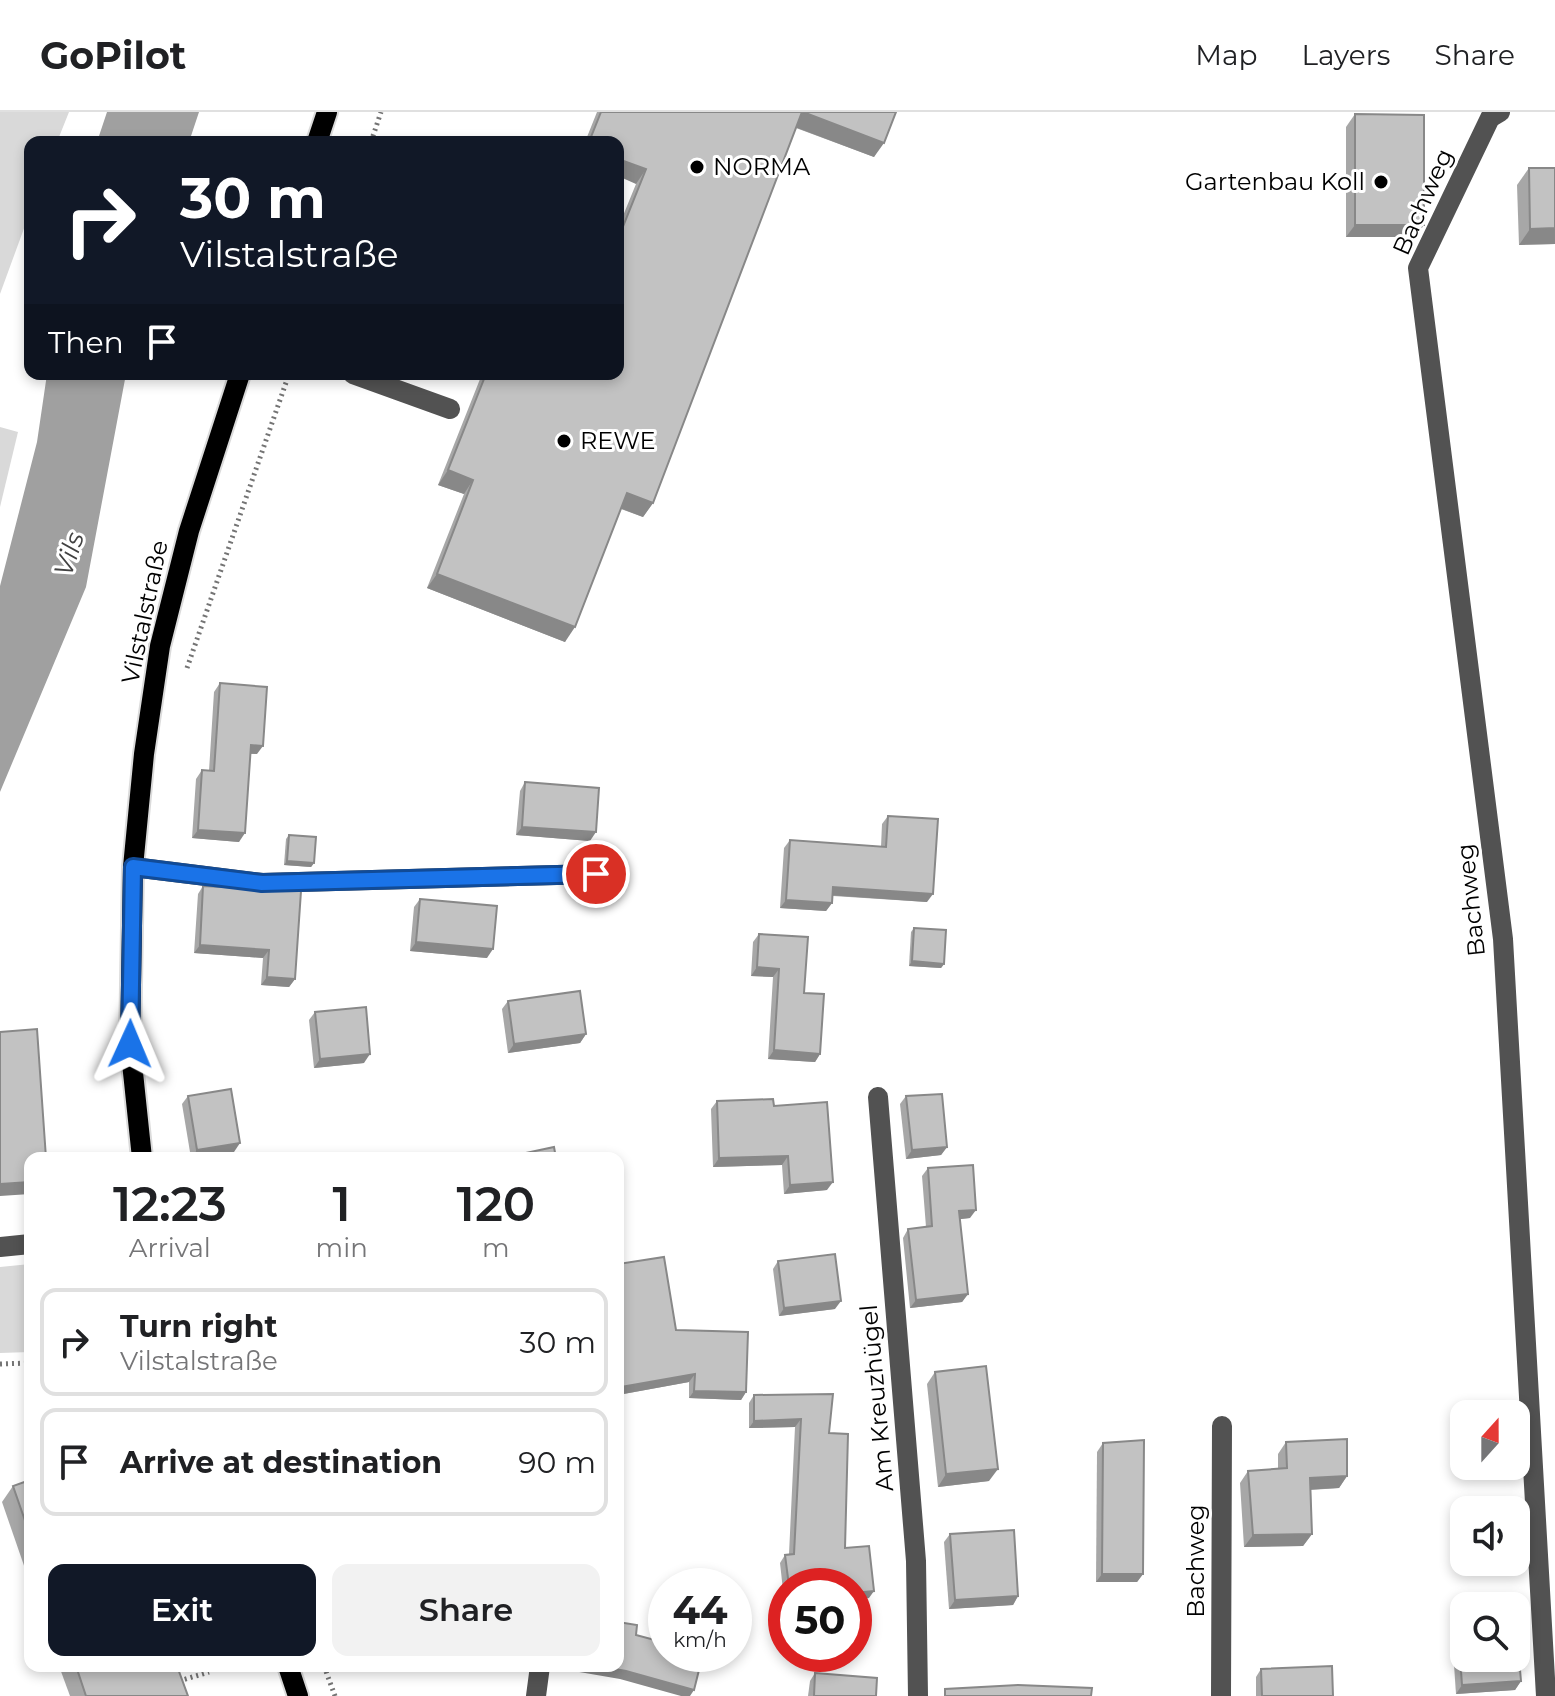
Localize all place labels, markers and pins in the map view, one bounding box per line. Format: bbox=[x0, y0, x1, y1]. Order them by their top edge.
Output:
place label: NORMA bbox=[713, 152, 811, 181]
marker: NORMA bbox=[688, 158, 706, 176]
place label: Gartenbau Koll bbox=[1185, 167, 1365, 196]
marker: Gartenbau Koll bbox=[1372, 173, 1390, 191]
place label: REWE bbox=[580, 426, 656, 455]
marker: REWE bbox=[555, 432, 573, 450]
pin bbox=[562, 840, 630, 908]

